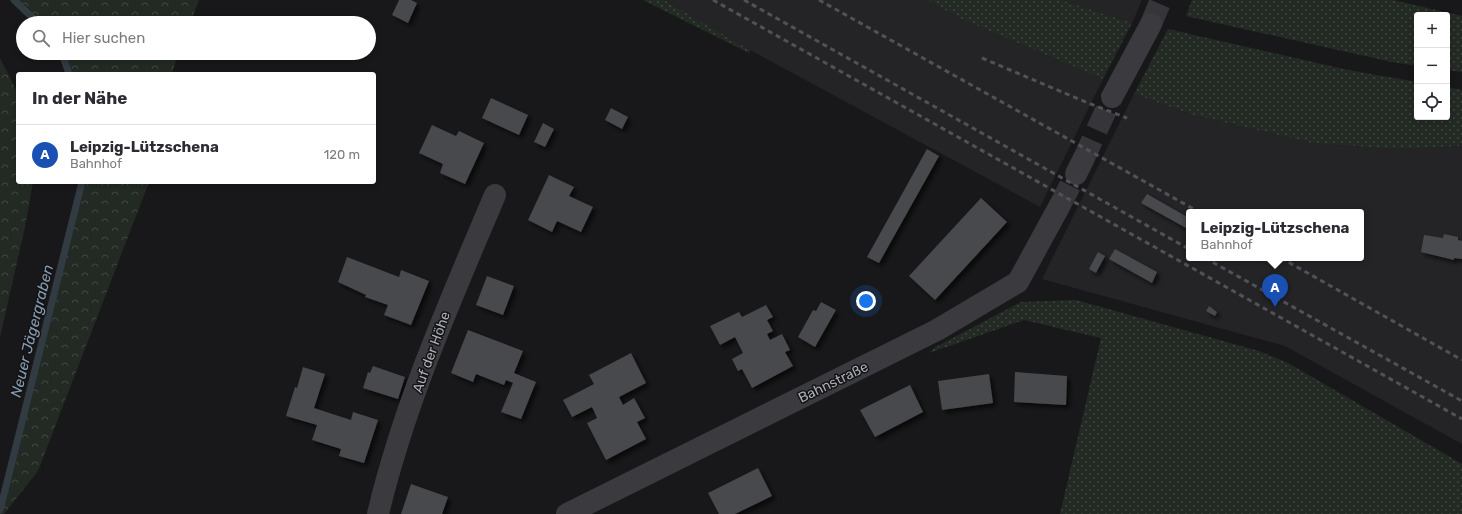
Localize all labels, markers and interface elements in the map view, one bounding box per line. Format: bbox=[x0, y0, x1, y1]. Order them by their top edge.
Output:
map controls bbox=[1414, 12, 1450, 120]
button: + bbox=[1414, 12, 1450, 48]
search box bbox=[16, 16, 376, 60]
icon: search bbox=[30, 27, 52, 49]
text: Hier suchen bbox=[62, 29, 145, 47]
button: − bbox=[1414, 48, 1450, 84]
button: locate bbox=[1414, 84, 1450, 120]
text: In der Nähe bbox=[32, 88, 127, 108]
text: Leipzig-Lützschena bbox=[70, 138, 219, 156]
text: A bbox=[40, 147, 50, 162]
text: 120 m bbox=[324, 147, 360, 162]
text: Bahnhof bbox=[70, 156, 122, 171]
popup bbox=[1186, 209, 1364, 261]
text: Leipzig-Lützschena bbox=[1201, 219, 1349, 237]
text: Bahnhof bbox=[1201, 237, 1253, 252]
water label: Neuer Jägergraben bbox=[7, 263, 57, 399]
pin: A bbox=[1262, 274, 1288, 307]
your location bbox=[856, 291, 876, 311]
street label: Auf der Höhe bbox=[409, 309, 454, 395]
street label: Bahnstraße bbox=[795, 358, 871, 407]

